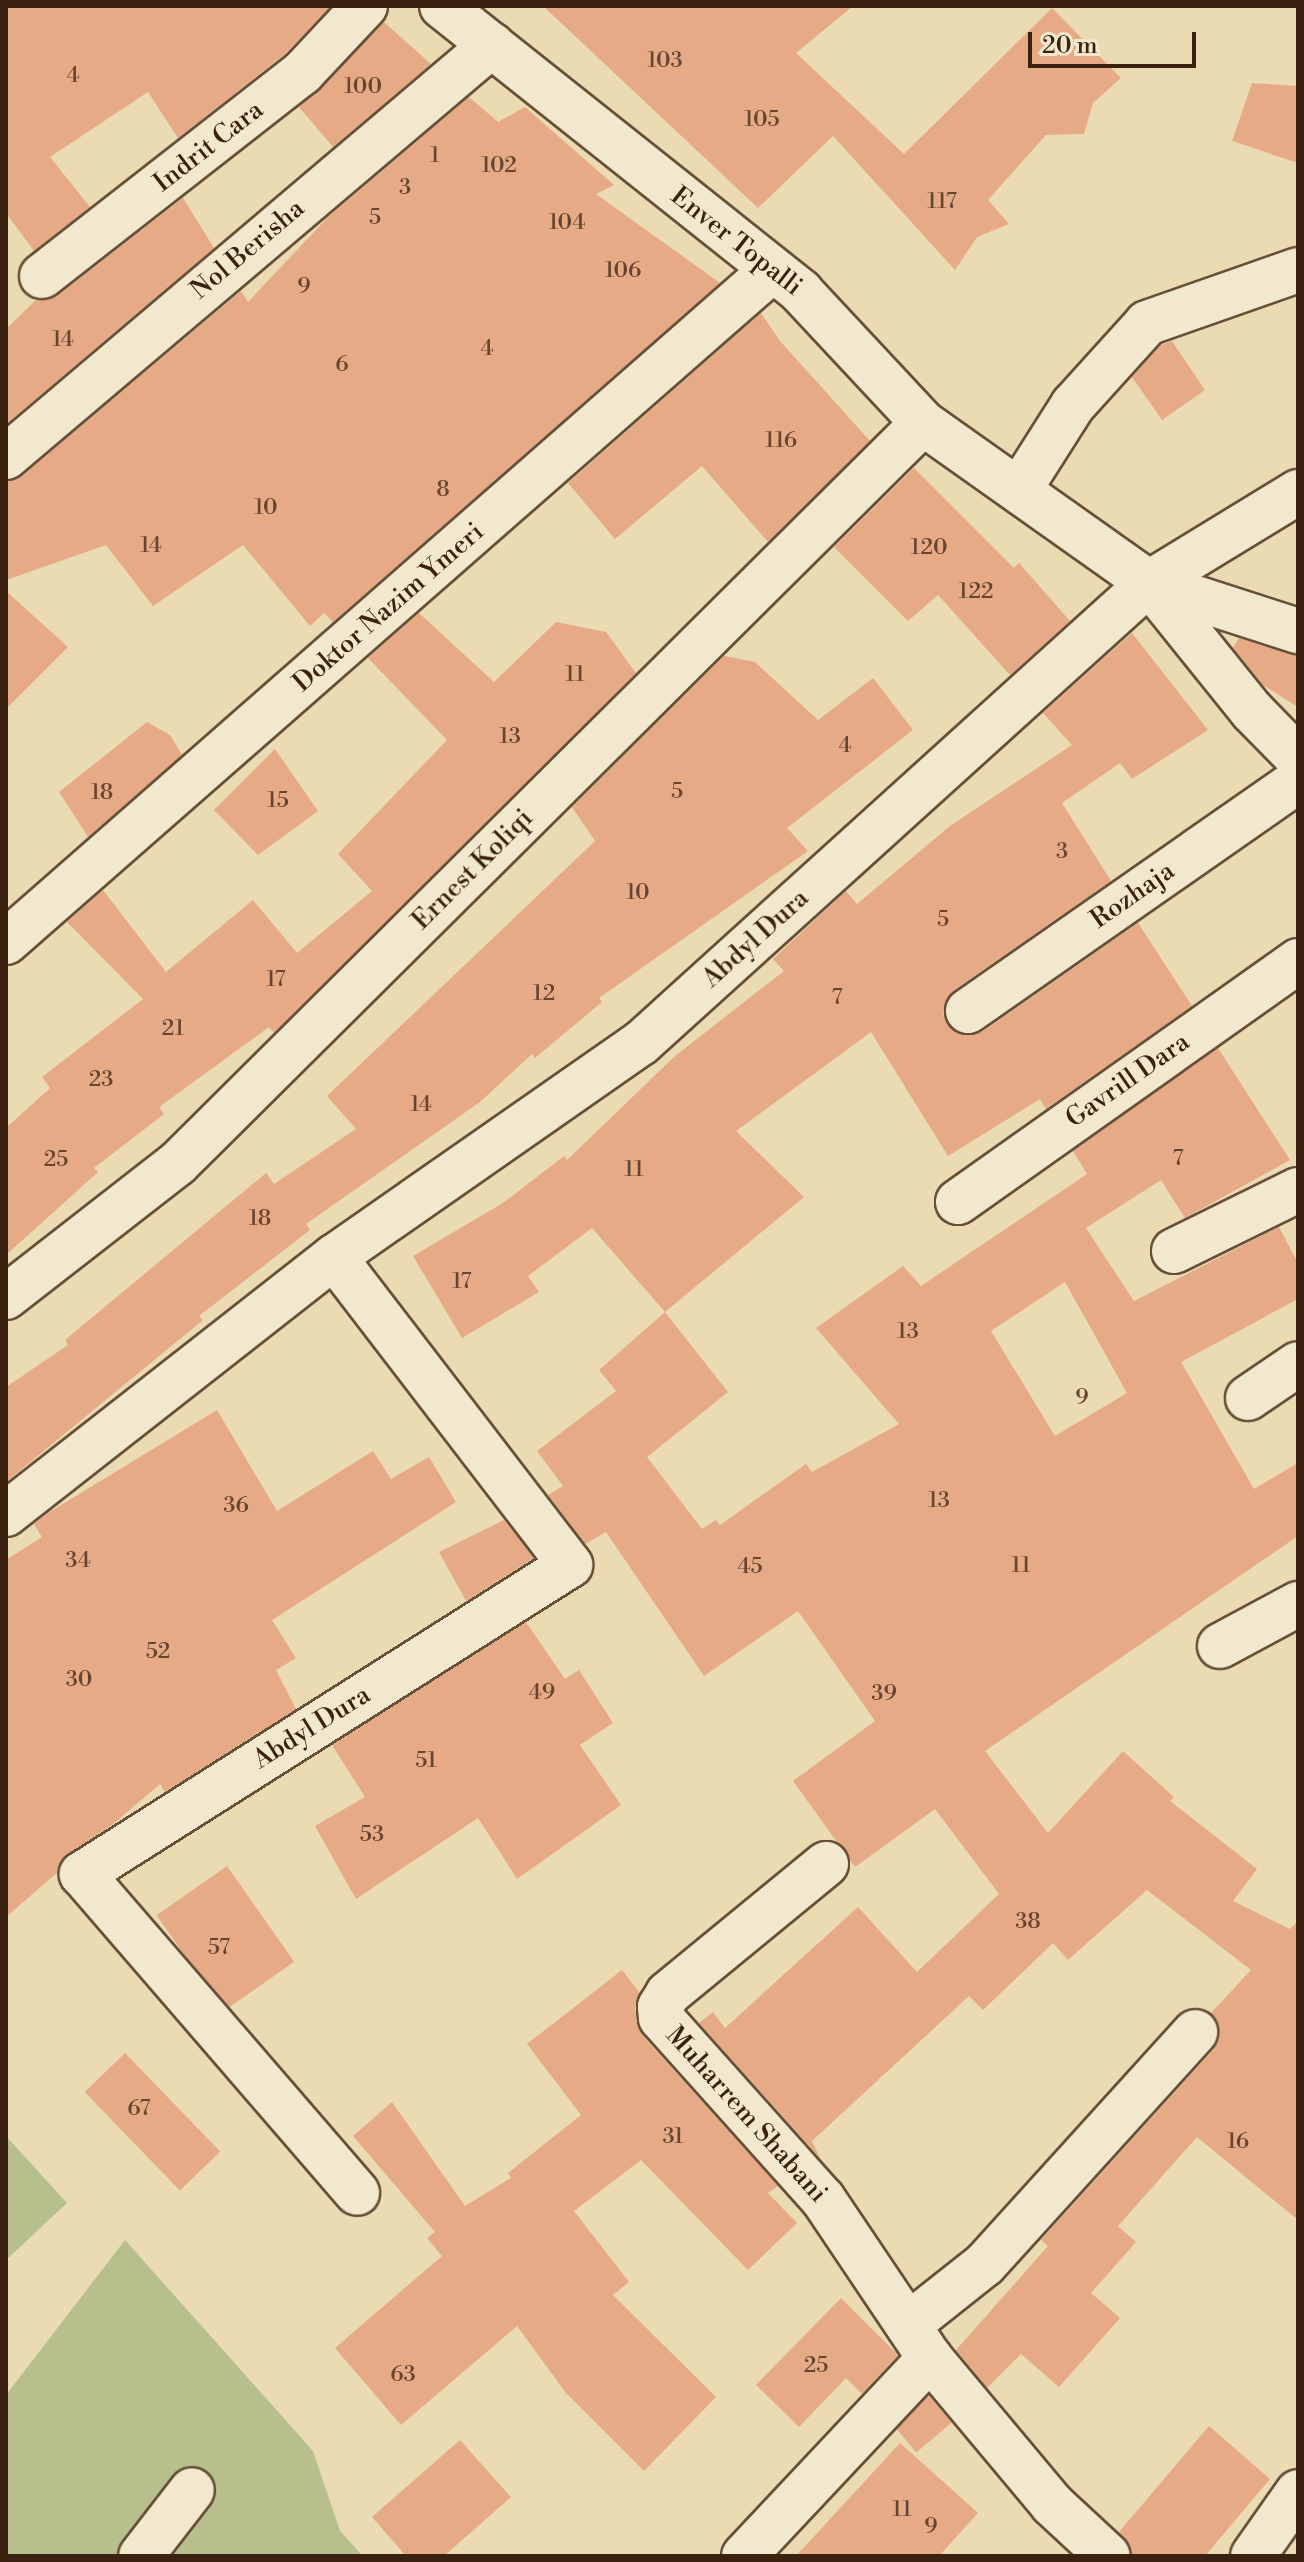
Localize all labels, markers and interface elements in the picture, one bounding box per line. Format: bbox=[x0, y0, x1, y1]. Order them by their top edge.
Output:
scale bar bbox=[1032, 16, 1200, 66]
text: 20 m bbox=[1042, 31, 1098, 61]
house number: 103 bbox=[647, 48, 683, 74]
house number: 4 bbox=[66, 63, 80, 89]
house number: 100 bbox=[344, 74, 382, 100]
street label: Indrit Cara bbox=[148, 95, 270, 199]
house number: 105 bbox=[744, 107, 780, 133]
house number: 1 bbox=[430, 143, 440, 169]
house number: 102 bbox=[481, 153, 517, 179]
house number: 3 bbox=[399, 175, 411, 201]
street label: Enver Topalli bbox=[664, 181, 808, 303]
house number: 117 bbox=[927, 189, 957, 215]
street label: Nol Berisha bbox=[185, 194, 311, 306]
house number: 5 bbox=[369, 205, 381, 231]
house number: 104 bbox=[549, 210, 585, 236]
house number: 106 bbox=[605, 258, 641, 284]
house number: 9 bbox=[297, 274, 311, 300]
house number: 14 bbox=[52, 327, 74, 353]
house number: 4 bbox=[480, 336, 494, 362]
house number: 6 bbox=[335, 352, 349, 378]
house number: 116 bbox=[765, 428, 797, 454]
house number: 8 bbox=[436, 477, 450, 503]
house number: 10 bbox=[254, 495, 278, 521]
street label: Doktor Nazim Ymeri bbox=[287, 517, 491, 699]
house number: 14 bbox=[140, 533, 162, 559]
house number: 120 bbox=[910, 535, 948, 561]
house number: 122 bbox=[958, 579, 994, 605]
house number: 11 bbox=[565, 662, 585, 688]
house number: 13 bbox=[499, 724, 521, 750]
house number: 4 bbox=[838, 733, 852, 759]
house number: 5 bbox=[671, 779, 683, 805]
house number: 18 bbox=[91, 780, 113, 806]
house number: 15 bbox=[267, 788, 289, 814]
street label: Ernest Koliqi bbox=[406, 803, 540, 937]
house number: 3 bbox=[1056, 839, 1068, 865]
street label: Rozhaja bbox=[1085, 856, 1181, 936]
house number: 10 bbox=[626, 880, 650, 906]
street label: Abdyl Dura bbox=[696, 883, 816, 995]
house number: 5 bbox=[937, 907, 949, 933]
house number: 17 bbox=[266, 967, 286, 993]
house number: 12 bbox=[533, 981, 555, 1007]
house number: 7 bbox=[831, 985, 843, 1011]
house number: 21 bbox=[162, 1016, 184, 1042]
street label: Gavrill Dara bbox=[1060, 1027, 1196, 1135]
house number: 23 bbox=[89, 1067, 113, 1093]
house number: 14 bbox=[410, 1092, 432, 1118]
house number: 7 bbox=[1172, 1146, 1184, 1172]
house number: 25 bbox=[44, 1147, 68, 1173]
house number: 11 bbox=[624, 1157, 644, 1183]
house number: 18 bbox=[249, 1206, 271, 1232]
house number: 17 bbox=[452, 1269, 472, 1295]
house number: 13 bbox=[897, 1319, 919, 1345]
house number: 9 bbox=[1075, 1385, 1089, 1411]
house number: 13 bbox=[928, 1488, 950, 1514]
house number: 36 bbox=[223, 1493, 249, 1519]
house number: 34 bbox=[65, 1548, 91, 1574]
house number: 11 bbox=[1011, 1553, 1031, 1579]
house number: 45 bbox=[737, 1554, 763, 1580]
house number: 52 bbox=[146, 1639, 170, 1665]
house number: 30 bbox=[66, 1667, 92, 1693]
street label: Abdyl Dura bbox=[248, 1680, 376, 1776]
house number: 49 bbox=[529, 1680, 555, 1706]
house number: 39 bbox=[871, 1681, 897, 1707]
house number: 51 bbox=[415, 1748, 437, 1774]
house number: 53 bbox=[360, 1822, 384, 1848]
house number: 38 bbox=[1015, 1909, 1041, 1935]
house number: 57 bbox=[208, 1935, 230, 1961]
street label: Muharrem Shabani bbox=[659, 2021, 833, 2209]
house number: 67 bbox=[127, 2096, 151, 2122]
house number: 31 bbox=[662, 2124, 684, 2150]
house number: 16 bbox=[1227, 2129, 1249, 2155]
house number: 25 bbox=[804, 2353, 828, 2379]
house number: 63 bbox=[390, 2362, 416, 2388]
house number: 11 bbox=[892, 2497, 912, 2523]
house number: 9 bbox=[924, 2514, 938, 2540]

